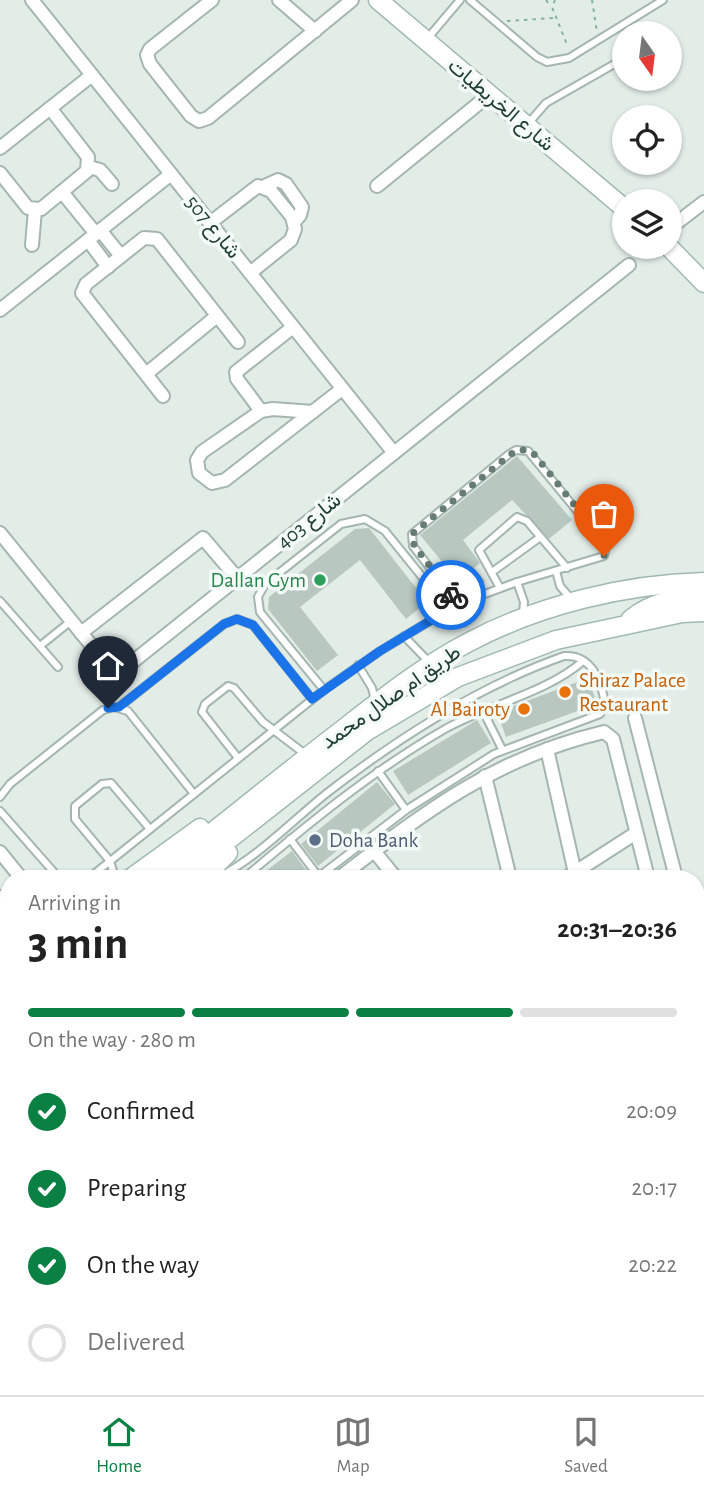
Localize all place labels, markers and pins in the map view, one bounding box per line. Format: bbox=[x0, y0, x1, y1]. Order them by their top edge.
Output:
pin bbox=[574, 484, 634, 556]
place label: Dallan Gym bbox=[211, 570, 306, 591]
marker: Dallan Gym bbox=[312, 572, 328, 588]
pin bbox=[78, 636, 138, 708]
place label: Shiraz Palace Restaurant bbox=[579, 670, 686, 715]
marker: Shiraz Palace Restaurant bbox=[557, 684, 573, 700]
place label: Al Bairoty bbox=[430, 699, 510, 720]
marker: Al Bairoty bbox=[516, 701, 532, 717]
place label: Doha Bank bbox=[329, 830, 419, 851]
marker: Doha Bank bbox=[307, 832, 323, 848]

